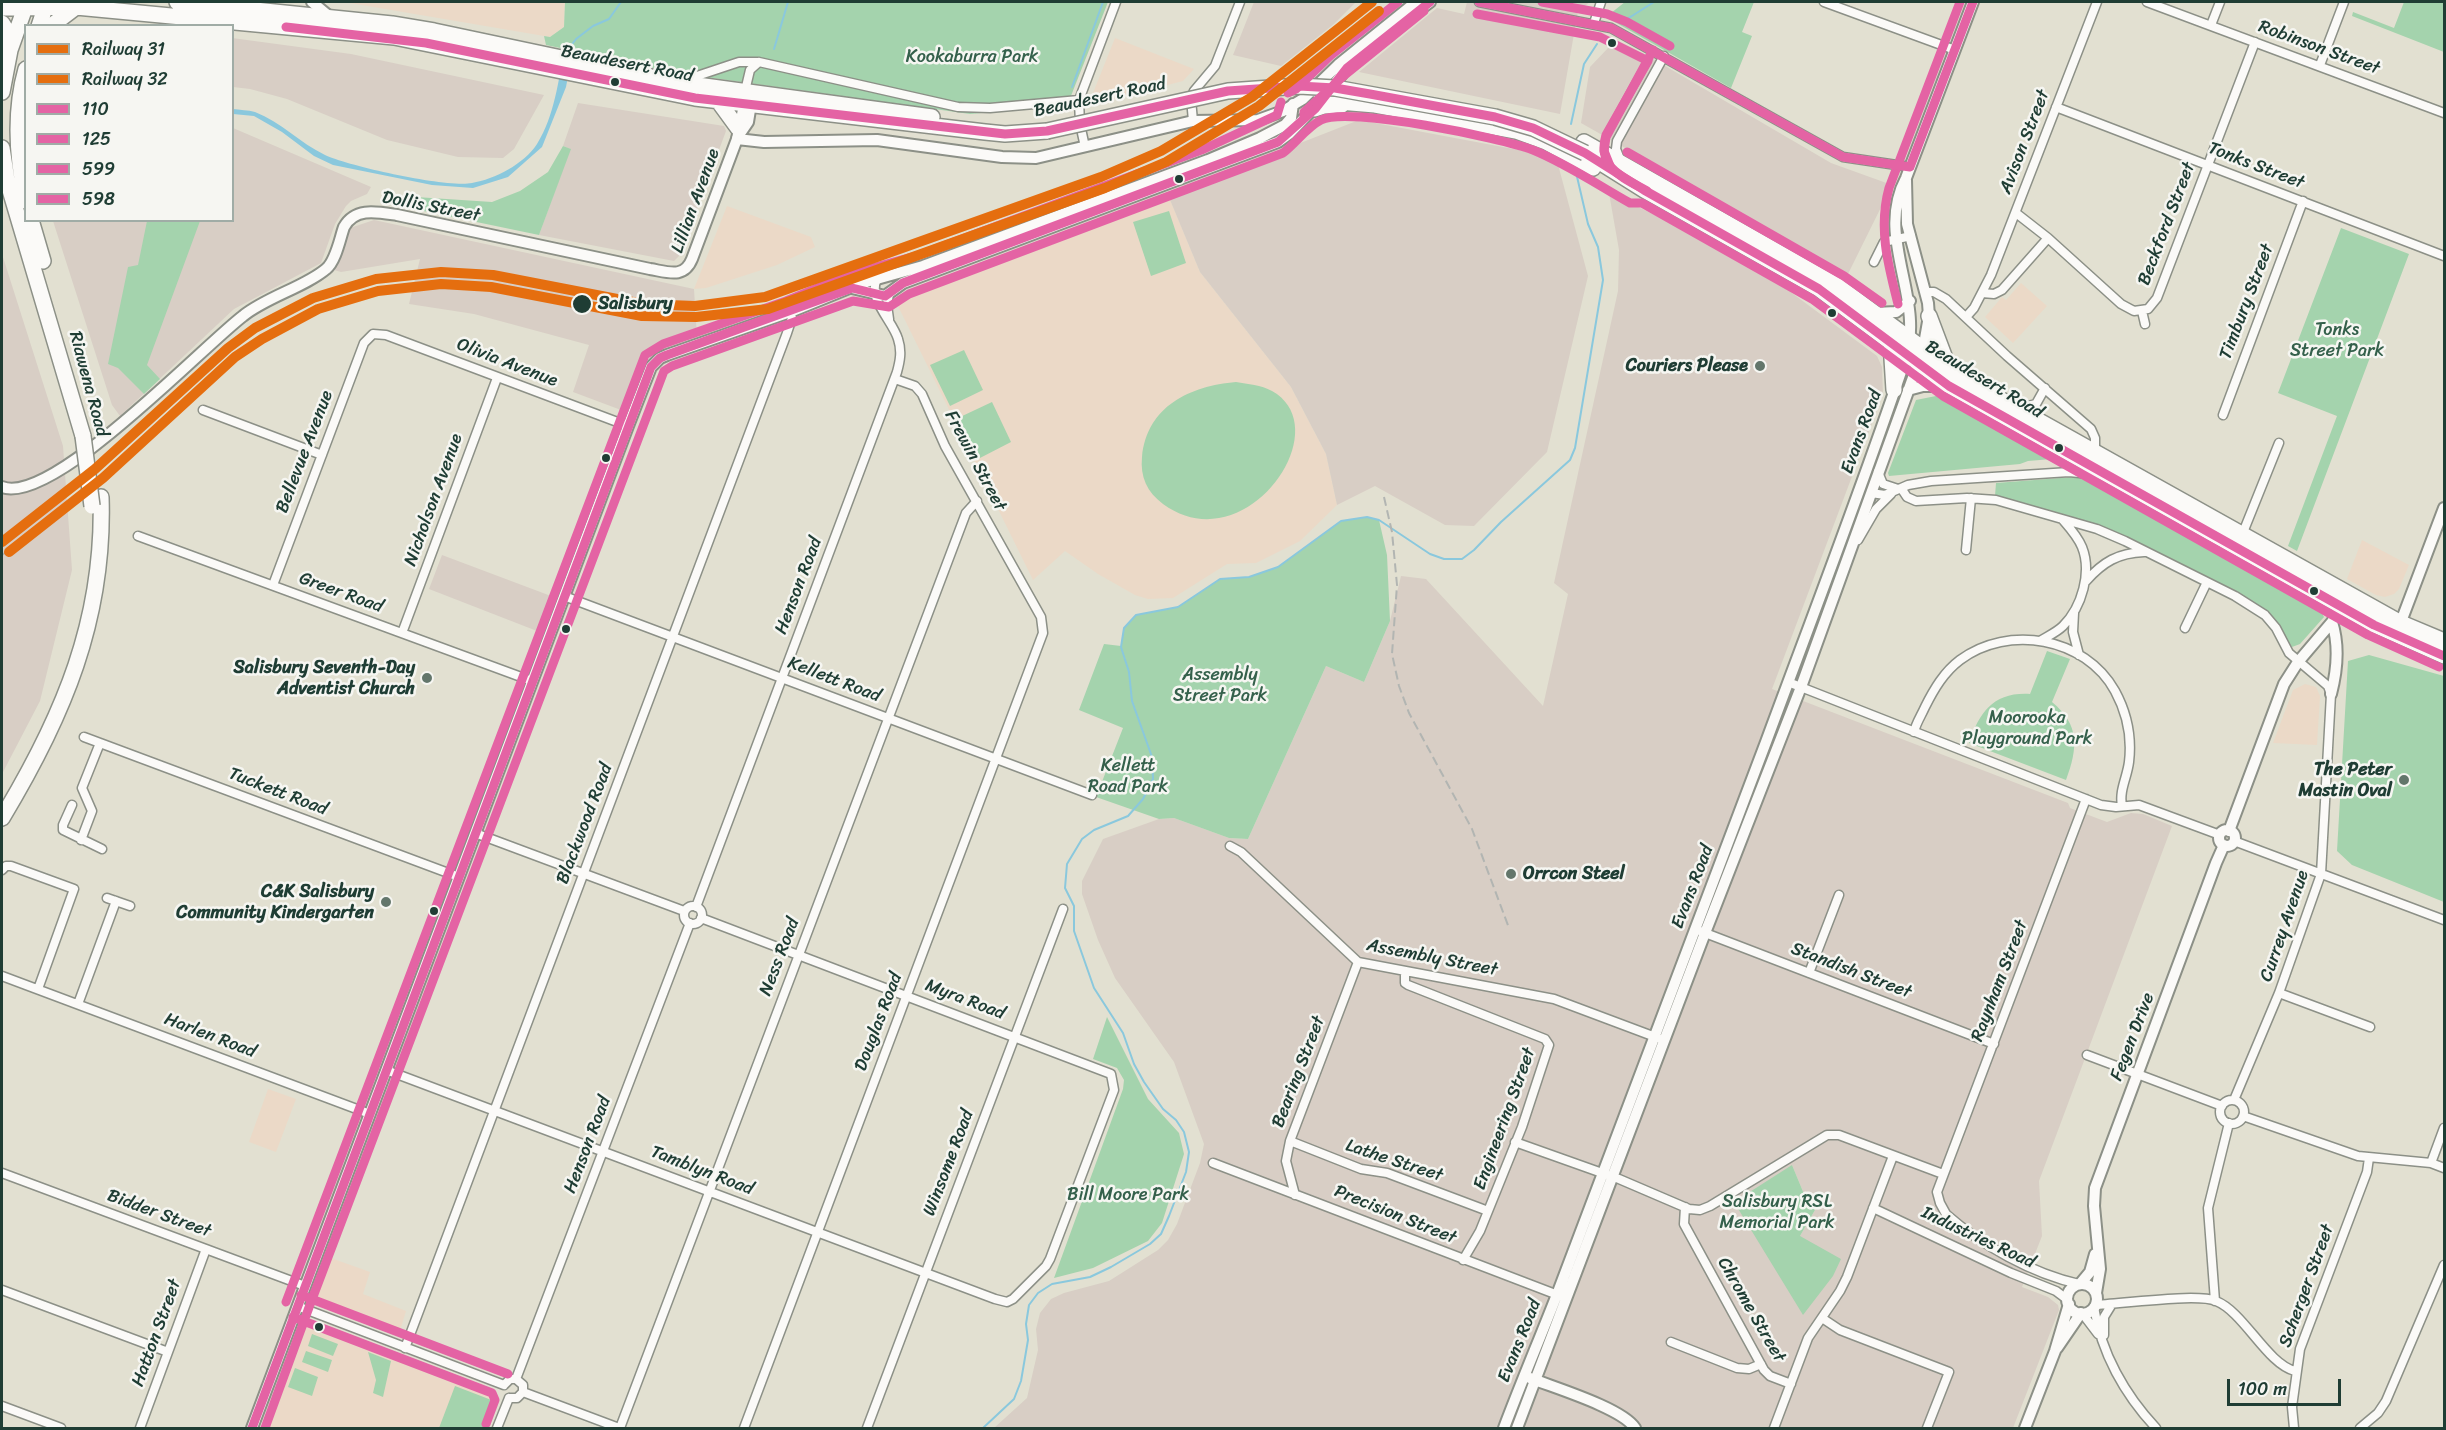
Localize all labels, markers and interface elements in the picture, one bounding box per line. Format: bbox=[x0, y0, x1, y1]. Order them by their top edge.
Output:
street label: Robinson Street bbox=[2255, 16, 2383, 80]
legend bbox=[24, 24, 234, 222]
text: Railway 31 bbox=[82, 33, 165, 65]
unlabelled marker bbox=[1606, 37, 1618, 49]
street label: Beaudesert Road bbox=[559, 41, 695, 87]
park label: Kookaburra Park bbox=[906, 46, 1038, 68]
text: Railway 32 bbox=[82, 63, 168, 95]
street label: Beaudesert Road bbox=[1032, 73, 1168, 123]
unlabelled marker bbox=[609, 76, 621, 88]
street label: Avison Street bbox=[1995, 87, 2055, 197]
text: 110 bbox=[82, 93, 109, 125]
text: 125 bbox=[82, 123, 111, 155]
street label: Tonks Street bbox=[2205, 138, 2307, 194]
street label: Lillian Avenue bbox=[667, 146, 725, 256]
text: 599 bbox=[82, 153, 115, 185]
street label: Beckford Street bbox=[2134, 159, 2200, 289]
unlabelled marker bbox=[1173, 173, 1185, 185]
text: 598 bbox=[82, 183, 115, 215]
street label: Dollis Street bbox=[380, 187, 482, 227]
street label: Timbury Street bbox=[2215, 241, 2279, 363]
marker: Salisbury bbox=[571, 293, 593, 315]
place label: Salisbury bbox=[598, 293, 673, 315]
unlabelled marker bbox=[1826, 307, 1838, 319]
park label: Tonks Street Park bbox=[2290, 319, 2384, 362]
street label: Riawena Road bbox=[64, 329, 112, 439]
street label: Olivia Avenue bbox=[454, 334, 560, 392]
street label: Beaudesert Road bbox=[1921, 336, 2047, 424]
place label: Couriers Please bbox=[1626, 355, 1748, 377]
marker: Couriers Please bbox=[1753, 359, 1767, 373]
street label: Evans Road bbox=[1837, 387, 1887, 477]
street label: Bellevue Avenue bbox=[272, 388, 338, 516]
street label: Frewin Street bbox=[940, 407, 1010, 515]
street label: Nicholson Avenue bbox=[400, 431, 468, 569]
unlabelled marker bbox=[2053, 442, 2065, 454]
unlabelled marker bbox=[600, 452, 612, 464]
street label: Henson Road bbox=[771, 534, 827, 638]
street label: Greer Road bbox=[296, 568, 386, 618]
unlabelled marker bbox=[2308, 585, 2320, 597]
unlabelled marker bbox=[560, 623, 572, 635]
street label: Kellett Road bbox=[784, 652, 884, 708]
place label: Salisbury Seventh-Day Adventist Church bbox=[234, 657, 415, 700]
park label: Assembly Street Park bbox=[1173, 664, 1267, 706]
marker: Salisbury Seventh-Day Adventist Church bbox=[420, 671, 434, 685]
park label: Moorooka Playground Park bbox=[1962, 707, 2092, 750]
park label: Kellett Road Park bbox=[1088, 755, 1168, 798]
place label: The Peter Mastin Oval bbox=[2299, 759, 2392, 802]
street label: Blackwood Road bbox=[552, 761, 618, 887]
street label: Tuckett Road bbox=[226, 763, 330, 821]
marker: The Peter Mastin Oval bbox=[2397, 773, 2411, 787]
street label: Evans Road bbox=[1667, 842, 1719, 932]
place label: Orrcon Steel bbox=[1523, 863, 1625, 885]
marker: Orrcon Steel bbox=[1504, 867, 1518, 881]
street label: Currey Avenue bbox=[2256, 868, 2314, 984]
place label: C&K Salisbury Community Kindergarten bbox=[176, 881, 374, 924]
marker: C&K Salisbury Community Kindergarten bbox=[379, 895, 393, 909]
unlabelled marker bbox=[428, 905, 440, 917]
street label: Ness Road bbox=[755, 915, 805, 999]
street label: Raynham Street bbox=[1967, 917, 2033, 1045]
street label: Assembly Street bbox=[1365, 935, 1499, 981]
street label: Standish Street bbox=[1788, 938, 1914, 1004]
street label: Douglas Road bbox=[850, 970, 908, 1074]
street label: Myra Road bbox=[922, 975, 1008, 1025]
street label: Fegen Drive bbox=[2106, 990, 2160, 1084]
street label: Harlen Road bbox=[161, 1009, 259, 1063]
street label: Bearing Street bbox=[1268, 1013, 1330, 1131]
street label: Engineering Street bbox=[1469, 1045, 1541, 1193]
street label: Henson Road bbox=[560, 1093, 616, 1197]
street label: Winsome Road bbox=[919, 1107, 979, 1219]
street label: Lathe Street bbox=[1343, 1135, 1445, 1187]
street label: Tamblyn Road bbox=[648, 1142, 756, 1200]
street label: Precision Street bbox=[1331, 1181, 1459, 1249]
park label: Bill Moore Park bbox=[1067, 1184, 1189, 1206]
street label: Bidder Street bbox=[104, 1185, 214, 1243]
park label: Salisbury RSL Memorial Park bbox=[1719, 1191, 1835, 1234]
street label: Industries Road bbox=[1918, 1202, 2038, 1274]
street label: Scherger Street bbox=[2275, 1222, 2339, 1350]
street label: Chrome Street bbox=[1712, 1254, 1790, 1366]
street label: Hatton Street bbox=[128, 1276, 186, 1390]
street label: Evans Road bbox=[1494, 1296, 1546, 1386]
unlabelled marker bbox=[313, 1321, 325, 1333]
scale bar bbox=[2230, 1367, 2344, 1405]
text: 100 m bbox=[2238, 1373, 2287, 1405]

